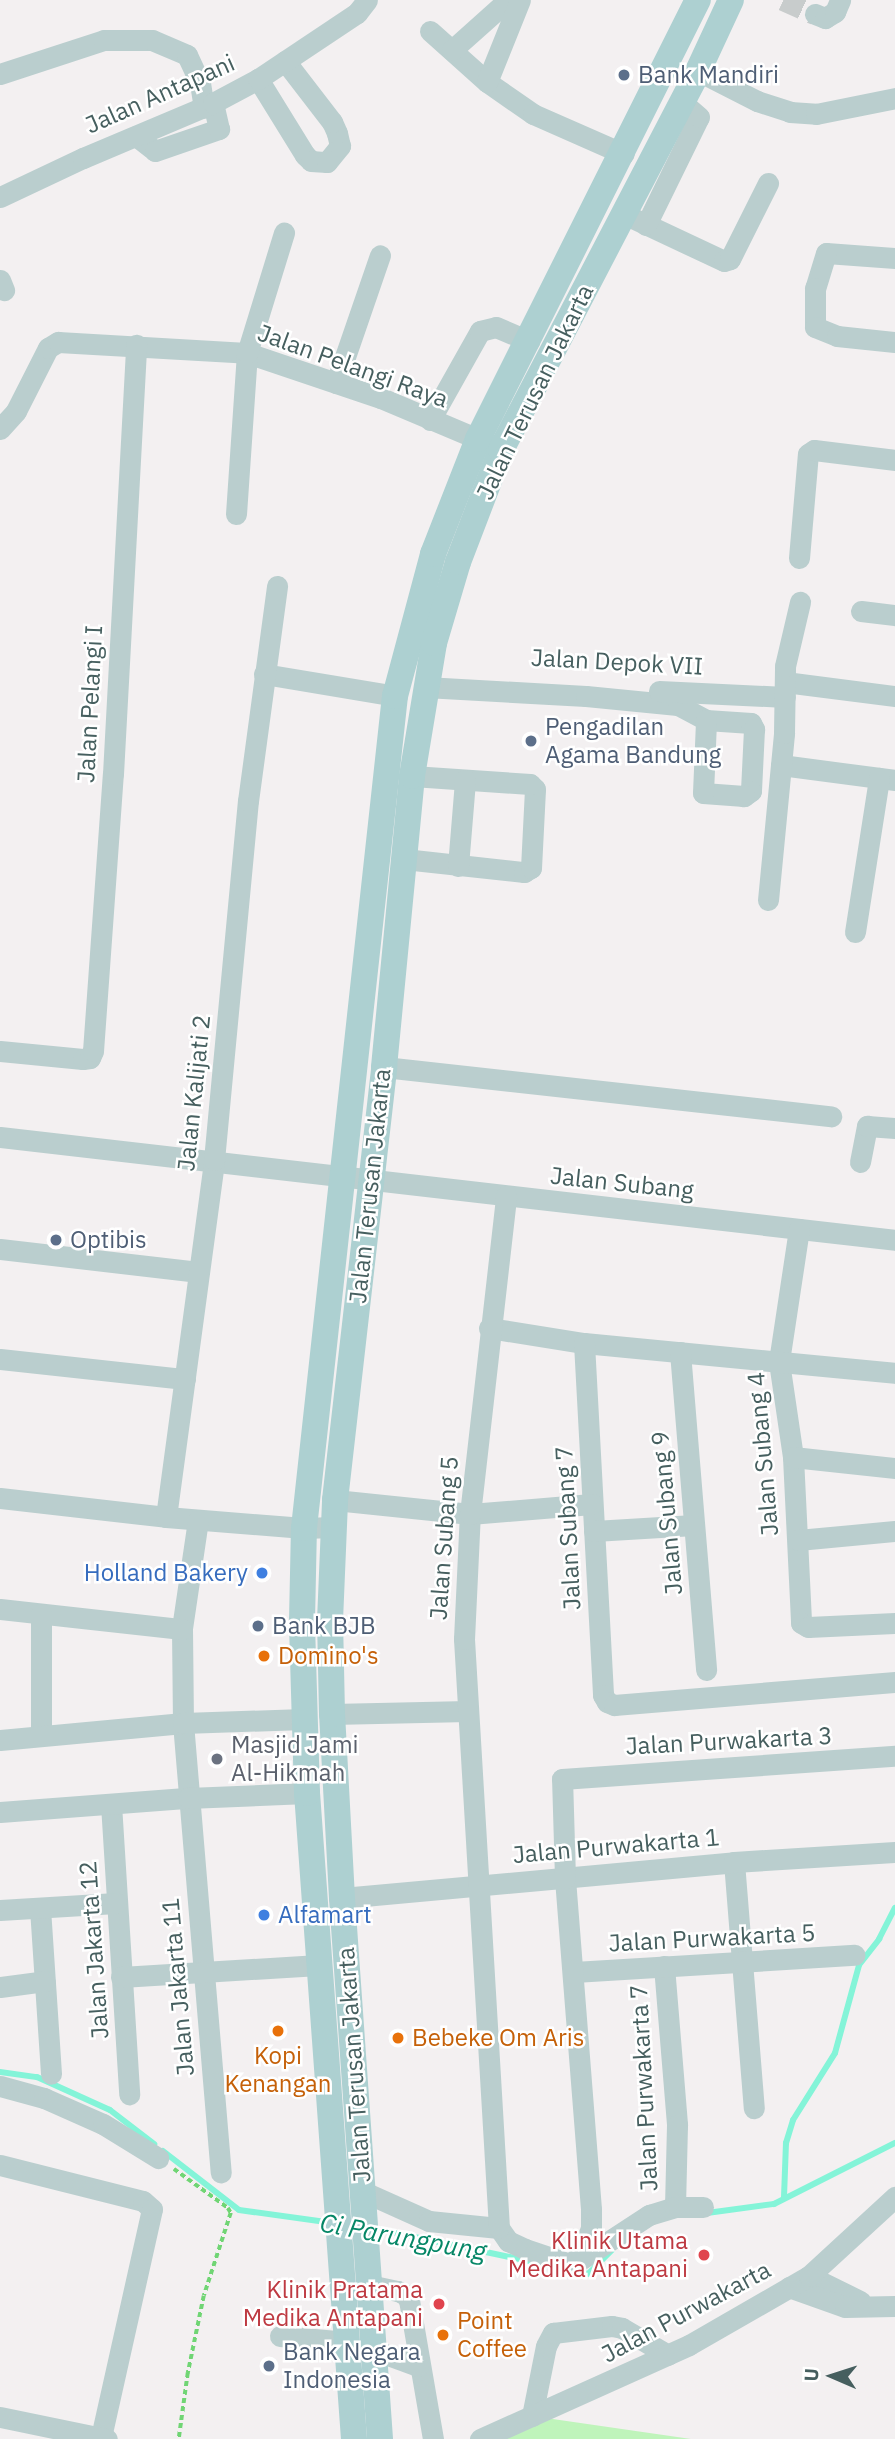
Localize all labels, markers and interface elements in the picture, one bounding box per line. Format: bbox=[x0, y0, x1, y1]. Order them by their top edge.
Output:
street label: Jalan Antapani bbox=[81, 48, 239, 140]
place label: Bank Mandiri bbox=[638, 61, 779, 89]
marker: Bank Mandiri bbox=[616, 67, 632, 83]
street label: Jalan Terusan Jakarta bbox=[470, 280, 600, 504]
street label: Jalan Pelangi Raya bbox=[254, 318, 452, 414]
street label: Jalan Pelangi I bbox=[71, 624, 109, 784]
street label: Jalan Depok VII bbox=[530, 643, 704, 681]
place label: Pengadilan Agama Bandung bbox=[545, 713, 721, 769]
marker: Pengadilan Agama Bandung bbox=[523, 733, 539, 749]
street label: Jalan Kalijati 2 bbox=[171, 1013, 217, 1173]
street label: Jalan Terusan Jakarta bbox=[343, 1067, 397, 1305]
street label: Jalan Subang bbox=[549, 1161, 695, 1205]
place label: Optibis bbox=[70, 1226, 147, 1254]
marker: Optibis bbox=[48, 1232, 64, 1248]
street label: Jalan Subang 4 bbox=[741, 1371, 785, 1537]
street label: Jalan Subang 9 bbox=[645, 1430, 689, 1596]
street label: Jalan Subang 7 bbox=[549, 1445, 587, 1611]
street label: Jalan Subang 5 bbox=[424, 1455, 464, 1621]
place label: Holland Bakery bbox=[84, 1559, 248, 1587]
marker: Holland Bakery bbox=[254, 1565, 270, 1581]
place label: Bank BJB bbox=[272, 1612, 376, 1640]
marker: Bank BJB bbox=[250, 1618, 266, 1634]
place label: Domino's bbox=[278, 1642, 379, 1670]
marker: Domino's bbox=[256, 1648, 272, 1664]
street label: Jalan Purwakarta 3 bbox=[625, 1721, 833, 1761]
place label: Masjid Jami Al-Hikmah bbox=[231, 1731, 359, 1787]
marker: Masjid Jami Al-Hikmah bbox=[209, 1751, 225, 1767]
street label: Jalan Purwakarta 1 bbox=[511, 1823, 721, 1869]
street label: Jalan Jakarta 12 bbox=[73, 1860, 115, 2040]
street label: Jalan Jakarta 11 bbox=[156, 1897, 200, 2077]
place label: Alfamart bbox=[278, 1901, 372, 1929]
marker: Alfamart bbox=[256, 1907, 272, 1923]
street label: Jalan Purwakarta 5 bbox=[608, 1918, 816, 1958]
street label: Jalan Terusan Jakarta bbox=[331, 1946, 377, 2184]
street label: Jalan Purwakarta 7 bbox=[624, 1984, 664, 2192]
marker: Kopi Kenangan bbox=[270, 2023, 286, 2039]
place label: Bebeke Om Aris bbox=[412, 2024, 585, 2052]
marker: Bebeke Om Aris bbox=[390, 2030, 406, 2046]
place label: Kopi Kenangan bbox=[225, 2042, 331, 2098]
water label: Ci Parungpung bbox=[318, 2207, 488, 2267]
place label: Klinik Utama Medika Antapani bbox=[508, 2227, 688, 2283]
marker: Klinik Utama Medika Antapani bbox=[694, 2245, 714, 2265]
street label: Jalan Purwakarta bbox=[597, 2255, 775, 2369]
place label: Klinik Pratama Medika Antapani bbox=[243, 2276, 423, 2332]
marker: Klinik Pratama Medika Antapani bbox=[429, 2294, 449, 2314]
place label: Point Coffee bbox=[457, 2307, 527, 2363]
marker: Point Coffee bbox=[435, 2327, 451, 2343]
place label: Bank Negara Indonesia bbox=[283, 2338, 421, 2394]
north arrow bbox=[797, 2341, 867, 2411]
marker: Bank Negara Indonesia bbox=[261, 2358, 277, 2374]
text: U bbox=[799, 2368, 823, 2382]

